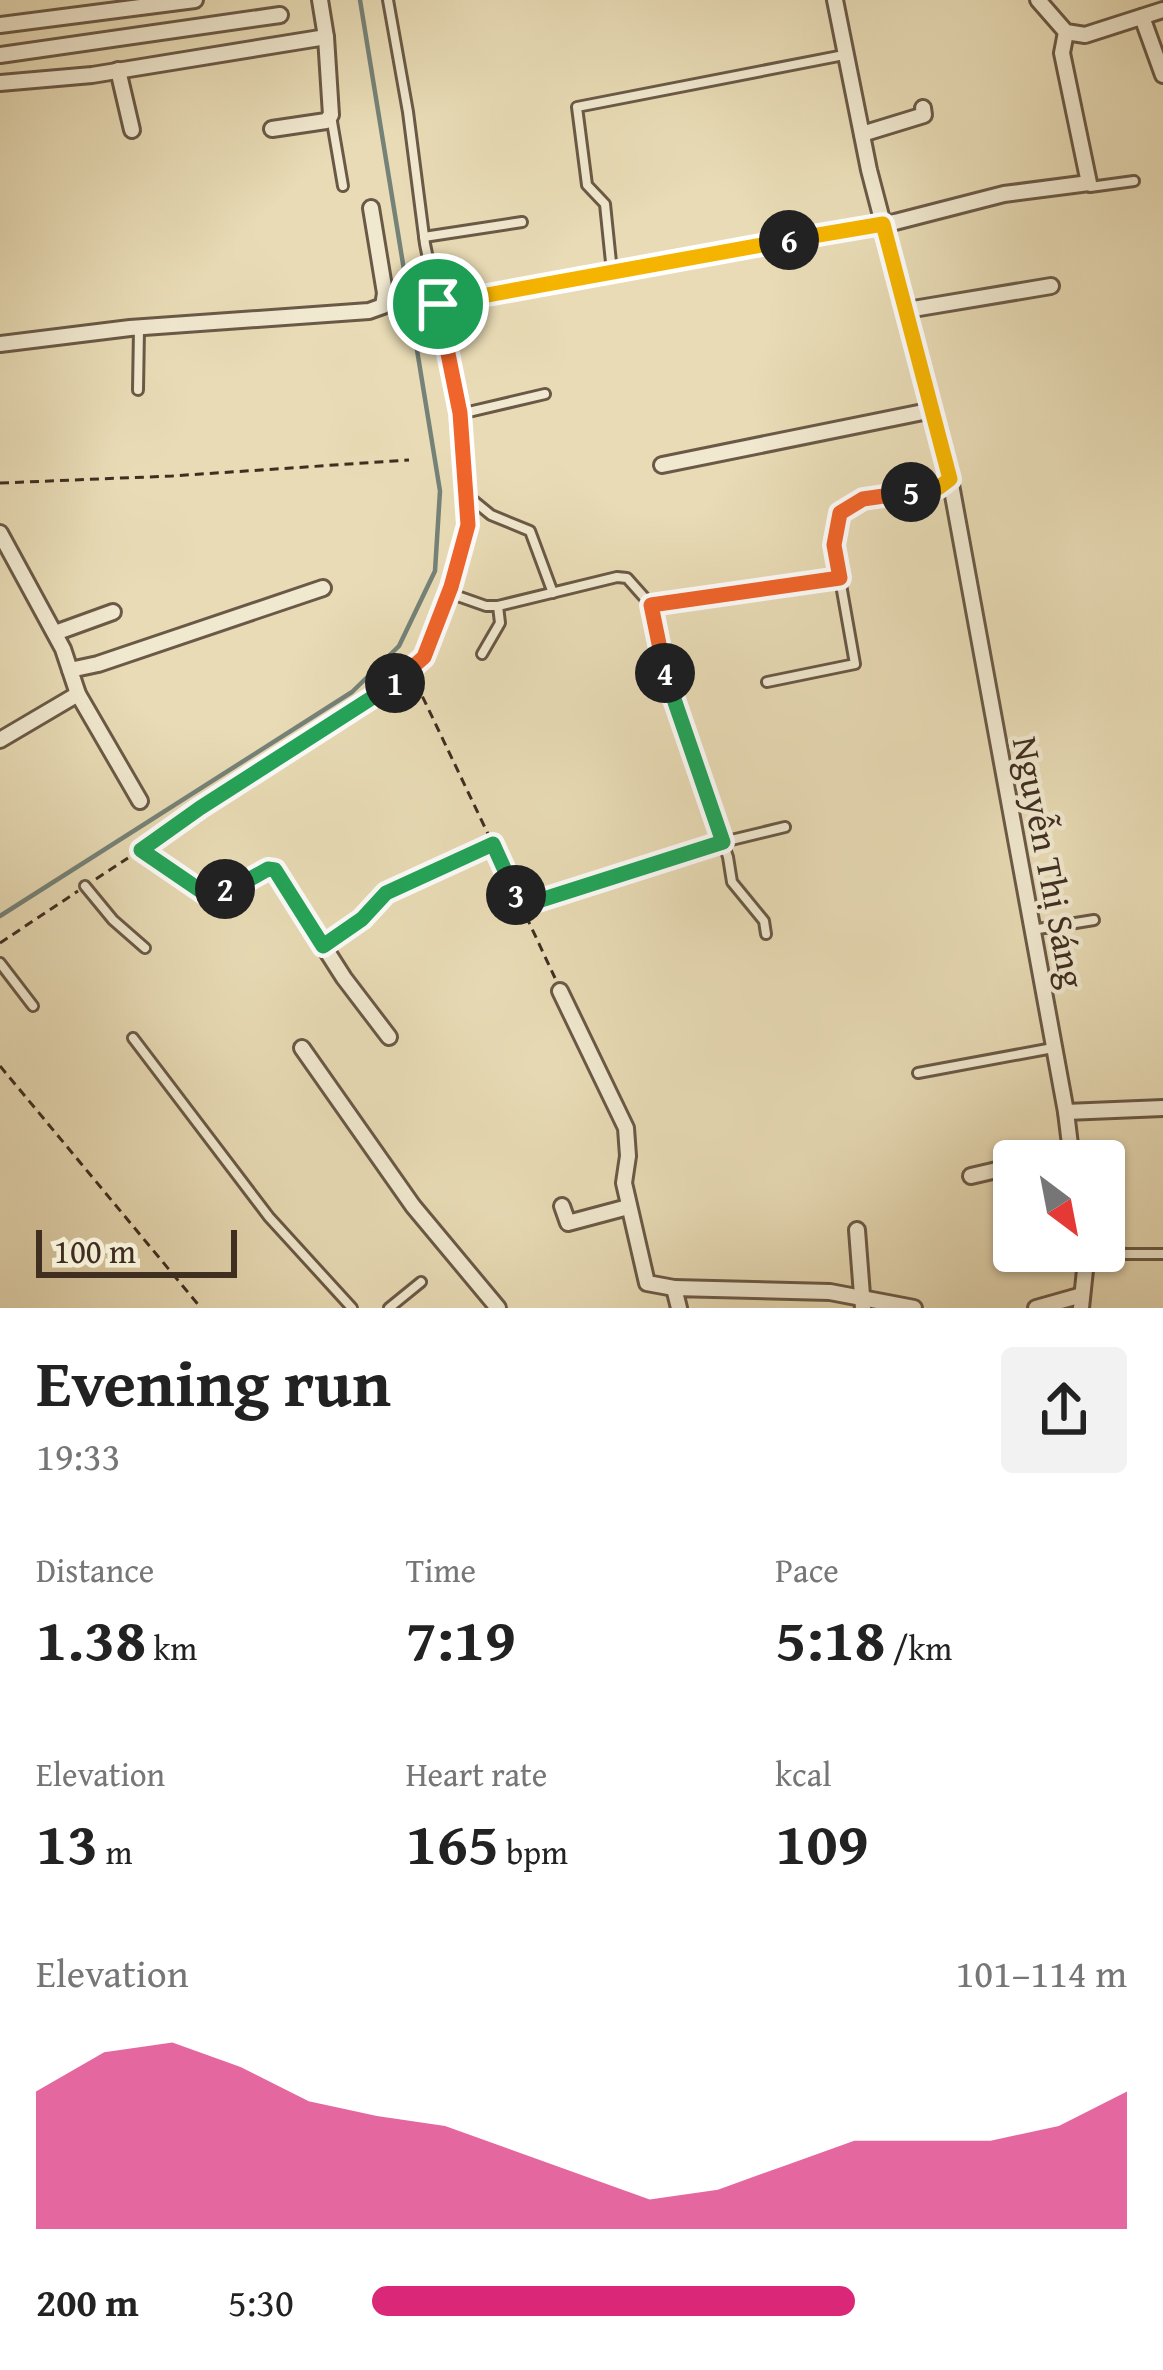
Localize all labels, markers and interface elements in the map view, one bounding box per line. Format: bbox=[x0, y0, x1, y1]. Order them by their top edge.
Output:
pin: 6 bbox=[759, 210, 819, 270]
text: 6 bbox=[780, 216, 798, 264]
pin bbox=[387, 253, 489, 355]
icon: arrive bbox=[405, 271, 471, 337]
pin: 5 bbox=[881, 462, 941, 522]
text: 5 bbox=[902, 468, 920, 516]
pin: 4 bbox=[635, 643, 695, 703]
text: 4 bbox=[656, 649, 674, 697]
pin: 1 bbox=[365, 653, 425, 713]
text: 1 bbox=[386, 659, 404, 707]
street label: Nguyễn Thị Sáng bbox=[1000, 732, 1100, 992]
pin: 2 bbox=[195, 859, 255, 919]
text: 2 bbox=[216, 865, 234, 913]
pin: 3 bbox=[486, 865, 546, 925]
text: 3 bbox=[507, 871, 525, 919]
north arrow bbox=[993, 1140, 1125, 1272]
map controls bbox=[993, 1140, 1125, 1272]
scale bar bbox=[36, 1224, 237, 1277]
text: 100 m bbox=[54, 1227, 136, 1275]
text: Evening run bbox=[36, 1333, 391, 1430]
button: share bbox=[1001, 1347, 1127, 1473]
text: 19:33 bbox=[36, 1427, 121, 1484]
text: Distance bbox=[36, 1546, 154, 1594]
text: Time bbox=[406, 1546, 476, 1594]
text: Pace bbox=[775, 1546, 839, 1594]
text: 1.38 bbox=[36, 1594, 146, 1682]
text: 7:19 bbox=[406, 1594, 516, 1682]
text: 5:18 bbox=[775, 1594, 886, 1682]
text: km bbox=[146, 1624, 197, 1672]
text: /km bbox=[886, 1624, 952, 1672]
text: Elevation bbox=[36, 1750, 165, 1798]
text: Heart rate bbox=[406, 1750, 547, 1798]
text: kcal bbox=[775, 1750, 832, 1798]
text: 13 bbox=[36, 1798, 98, 1886]
text: 165 bbox=[406, 1798, 499, 1886]
text: 109 bbox=[775, 1798, 869, 1886]
text: m bbox=[98, 1828, 132, 1876]
text: bpm bbox=[499, 1828, 568, 1876]
text: Elevation bbox=[36, 1944, 189, 2001]
text: 101–114 m bbox=[955, 1944, 1127, 2001]
text: 200 m bbox=[36, 2273, 139, 2330]
text: 5:30 bbox=[228, 2273, 294, 2330]

